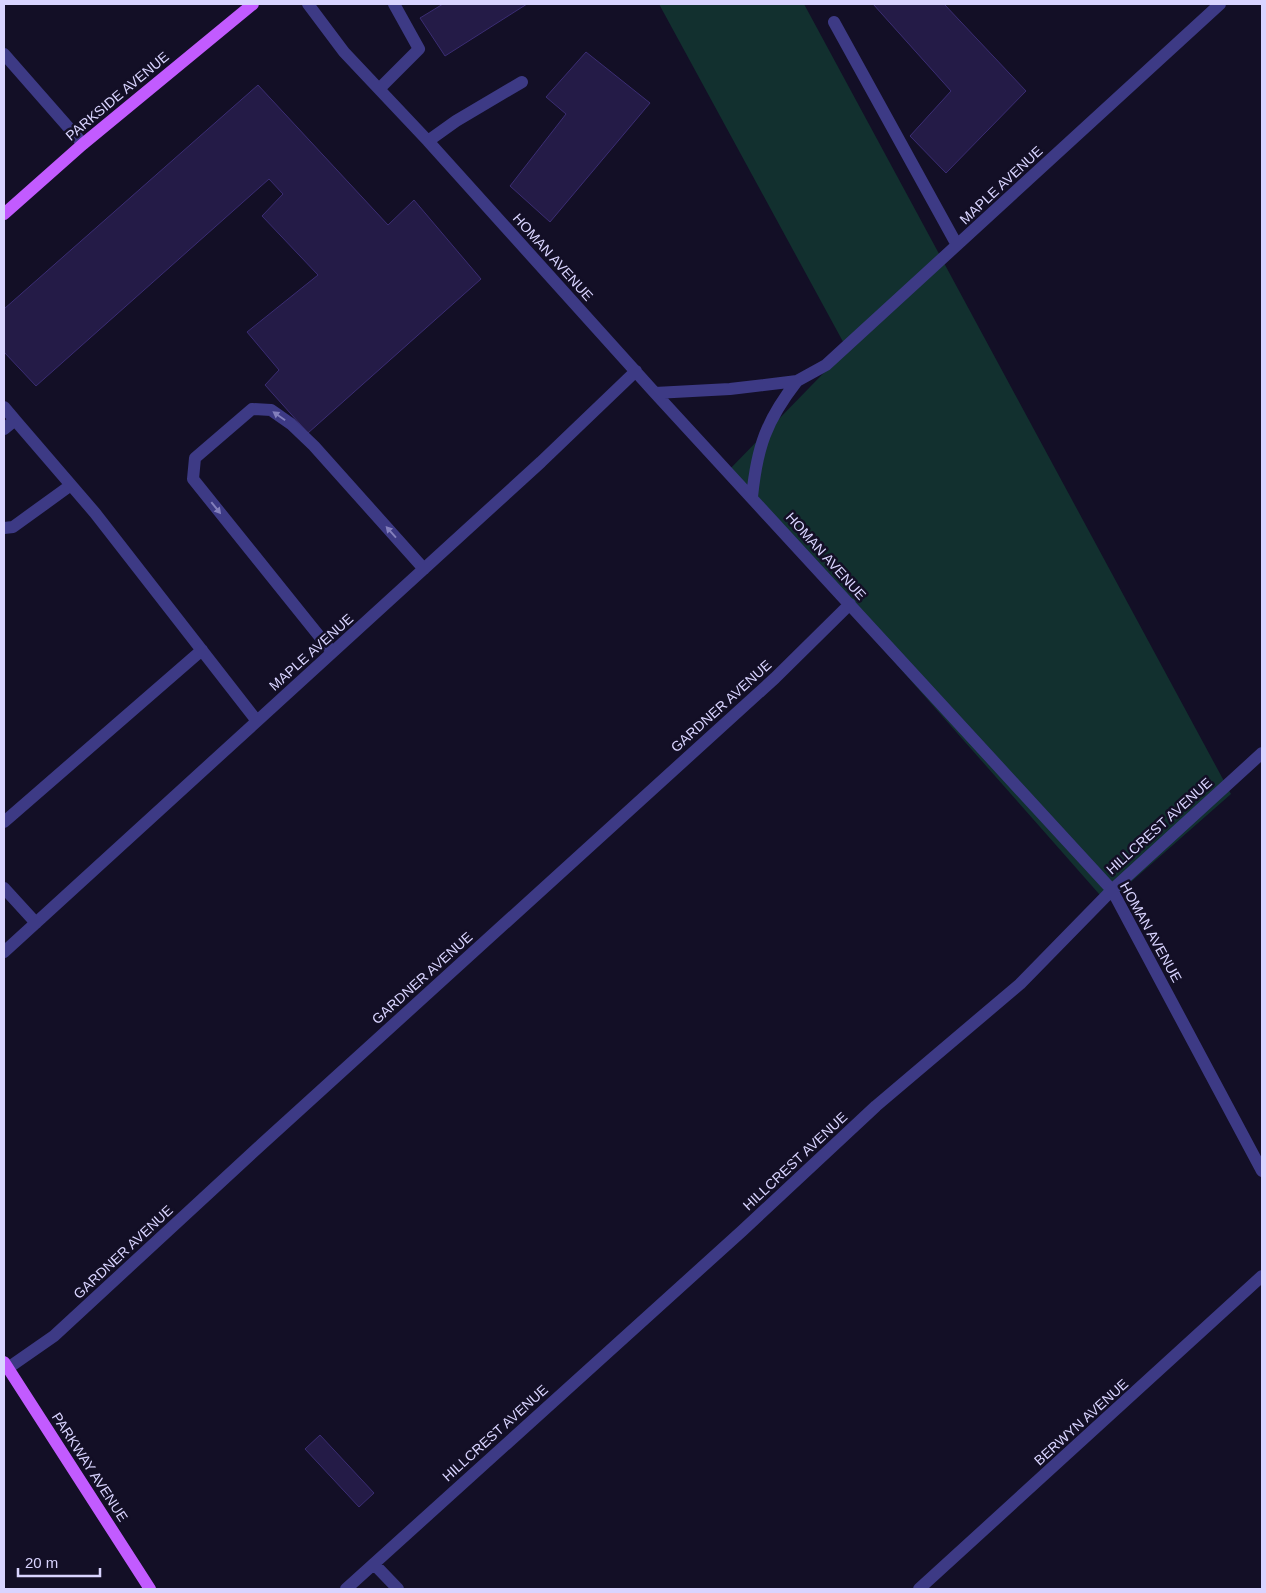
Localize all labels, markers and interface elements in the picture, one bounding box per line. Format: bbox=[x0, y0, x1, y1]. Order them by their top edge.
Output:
street label: PARKSIDE AVENUE bbox=[62, 48, 172, 144]
street label: MAPLE AVENUE bbox=[956, 143, 1046, 227]
street label: HOMAN AVENUE bbox=[510, 210, 596, 304]
one-way arrow bbox=[272, 411, 286, 421]
one-way arrow bbox=[211, 501, 221, 515]
street label: HOMAN AVENUE bbox=[783, 509, 869, 603]
one-way arrow bbox=[385, 527, 397, 539]
street label: MAPLE AVENUE bbox=[266, 610, 356, 694]
street label: GARDNER AVENUE bbox=[667, 657, 775, 755]
street label: HILLCREST AVENUE bbox=[1103, 774, 1215, 878]
street label: HOMAN AVENUE bbox=[1117, 879, 1185, 985]
street label: GARDNER AVENUE bbox=[368, 929, 476, 1027]
street label: HILLCREST AVENUE bbox=[740, 1109, 850, 1213]
street label: GARDNER AVENUE bbox=[70, 1202, 176, 1302]
street label: BERWYN AVENUE bbox=[1031, 1376, 1131, 1468]
street label: HILLCREST AVENUE bbox=[439, 1381, 551, 1485]
street label: PARKWAY AVENUE bbox=[49, 1409, 131, 1525]
scale bar bbox=[18, 1546, 100, 1578]
text: 20 m bbox=[25, 1554, 58, 1571]

